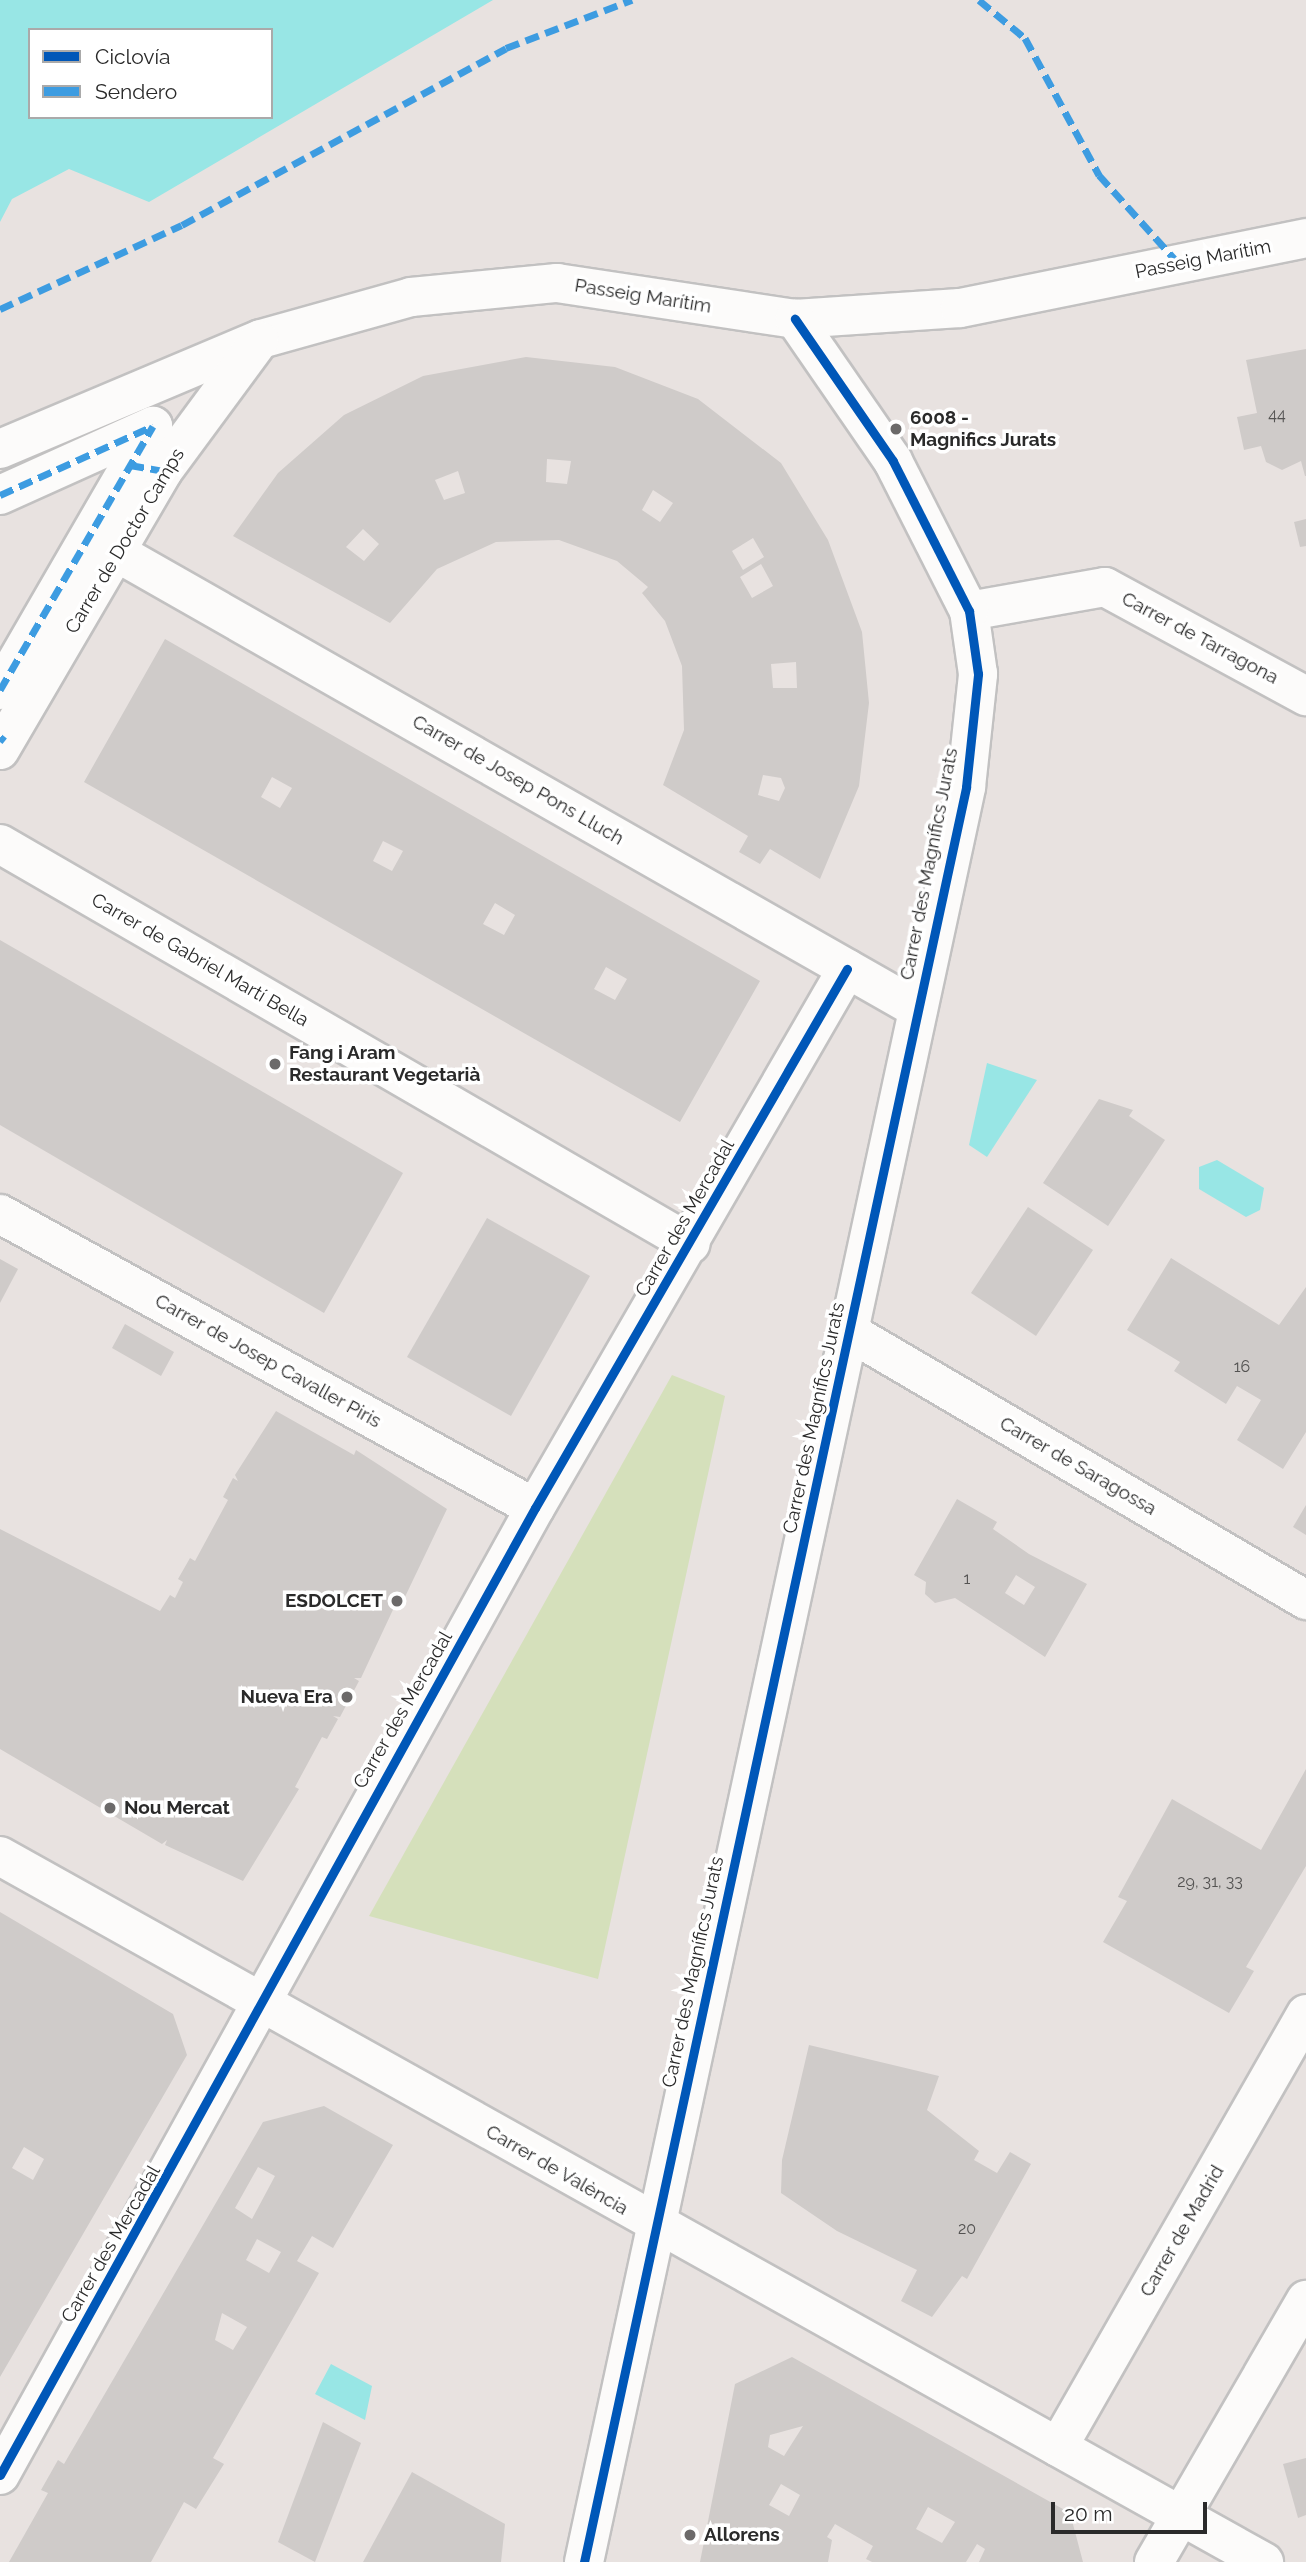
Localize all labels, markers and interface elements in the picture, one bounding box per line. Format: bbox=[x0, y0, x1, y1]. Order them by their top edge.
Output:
legend bbox=[28, 28, 273, 119]
text: Ciclovía bbox=[95, 44, 171, 69]
text: Sendero bbox=[95, 79, 177, 104]
street label: Passeig Marítim bbox=[1133, 235, 1273, 283]
street label: Passeig Marítim bbox=[573, 274, 713, 318]
house number: 44 bbox=[1268, 405, 1286, 425]
place label: 6008 - Magnifics Jurats bbox=[910, 407, 1057, 451]
marker: 6008 - Magnifics Jurats bbox=[888, 421, 904, 437]
street label: Carrer de Doctor Camps bbox=[60, 444, 190, 638]
street label: Carrer de Tarragona bbox=[1117, 587, 1283, 689]
street label: Carrer de Josep Pons Lluch bbox=[408, 710, 628, 850]
street label: Carrer des Magnífics Jurats bbox=[895, 746, 963, 982]
street label: Carrer de Gabriel Martí Bella bbox=[87, 888, 313, 1032]
place label: Fang i Aram Restaurant Vegetarià bbox=[289, 1042, 481, 1086]
marker: Fang i Aram Restaurant Vegetarià bbox=[267, 1056, 283, 1072]
street label: Carrer des Mercadal bbox=[631, 1135, 739, 1301]
street label: Carrer de Josep Cavaller Piris bbox=[150, 1289, 386, 1433]
street label: Carrer des Magnífics Jurats bbox=[778, 1300, 850, 1536]
house number: 16 bbox=[1234, 1357, 1250, 1377]
street label: Carrer de Saragossa bbox=[995, 1412, 1161, 1520]
house number: 1 bbox=[964, 1569, 970, 1589]
place label: ESDOLCET bbox=[285, 1590, 383, 1612]
marker: ESDOLCET bbox=[389, 1593, 405, 1609]
street label: Carrer des Mercadal bbox=[349, 1627, 457, 1793]
place label: Nueva Era bbox=[240, 1686, 333, 1708]
marker: Nueva Era bbox=[339, 1689, 355, 1705]
place label: Nou Mercat bbox=[124, 1797, 230, 1819]
marker: Nou Mercat bbox=[102, 1800, 118, 1816]
street label: Carrer des Magnífics Jurats bbox=[657, 1854, 729, 2090]
house number: 29, 31, 33 bbox=[1177, 1872, 1243, 1892]
street label: Carrer de València bbox=[481, 2120, 633, 2220]
street label: Carrer des Mercadal bbox=[57, 2161, 165, 2327]
street label: Carrer de Madrid bbox=[1135, 2161, 1229, 2301]
house number: 20 bbox=[958, 2219, 976, 2239]
scale bar bbox=[1054, 2488, 1210, 2532]
text: 20 m bbox=[1064, 2501, 1112, 2526]
place label: Allorens bbox=[704, 2524, 780, 2546]
marker: Allorens bbox=[682, 2527, 698, 2543]

